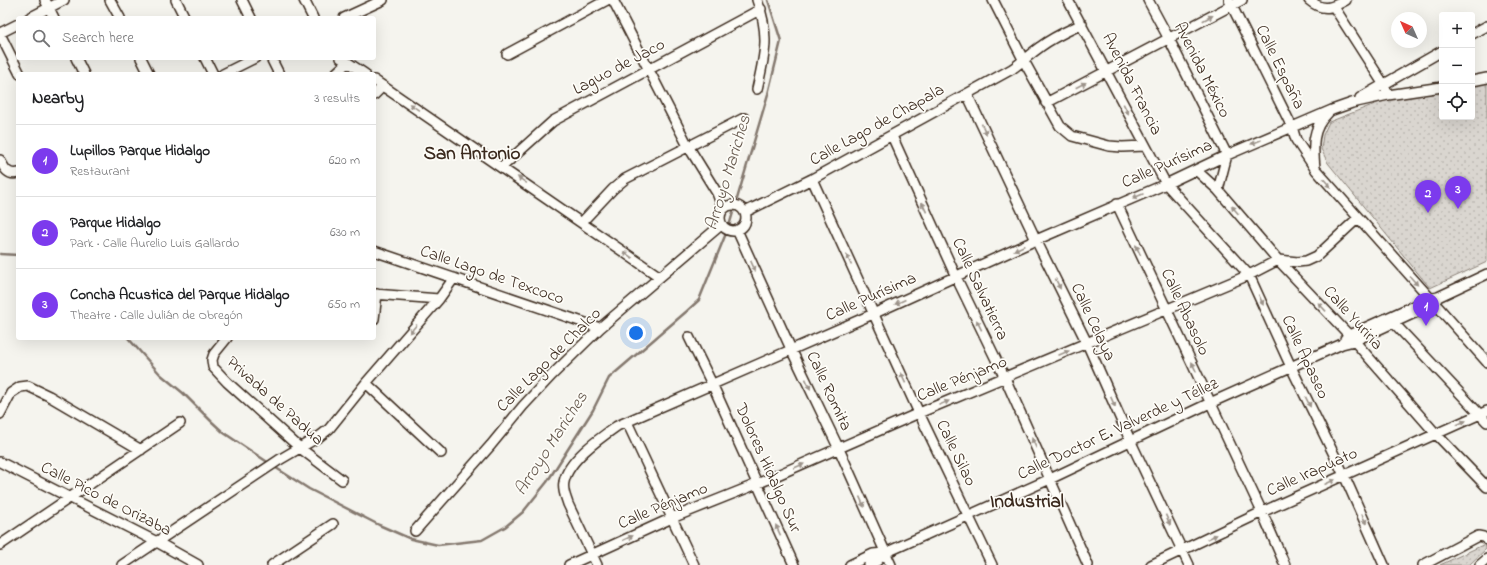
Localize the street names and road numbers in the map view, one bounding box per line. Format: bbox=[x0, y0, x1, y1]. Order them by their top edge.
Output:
street label: Avenida México bbox=[1167, 18, 1237, 122]
street label: Calle España bbox=[1249, 21, 1311, 113]
street label: Avenida Francia bbox=[1095, 28, 1169, 140]
street label: Laguo de Jaco bbox=[568, 32, 671, 104]
street label: Calle Lago de Chapala bbox=[805, 78, 950, 174]
street label: Calle Purísima bbox=[1118, 133, 1216, 195]
street label: Calle Salvatierra bbox=[945, 233, 1015, 345]
street label: Calle Lago de Texcoco bbox=[416, 239, 568, 313]
street label: Calle Abasolo bbox=[1154, 264, 1216, 360]
street label: Calle Purísima bbox=[822, 266, 920, 328]
street label: Calle Celaya bbox=[1063, 279, 1122, 366]
street label: Calle Yuriria bbox=[1317, 280, 1389, 356]
street label: Calle Lago de Chalco bbox=[491, 302, 609, 420]
street label: Calle Apaseo bbox=[1275, 311, 1335, 403]
street label: Calle Romita bbox=[800, 347, 858, 435]
street label: Calle Pénjamo bbox=[913, 349, 1011, 408]
street label: Privada de Padua bbox=[221, 350, 329, 452]
street label: Calle Doctor E. Valverde y Téllez bbox=[1013, 371, 1224, 488]
street label: Dolores Hidalgo Sur bbox=[726, 398, 808, 538]
street label: Calle Silao bbox=[929, 416, 983, 490]
street label: Calle Irapuato bbox=[1263, 441, 1362, 503]
street label: Calle Pico de Orizaba bbox=[36, 455, 176, 543]
street label: Calle Pénjamo bbox=[614, 476, 712, 536]

